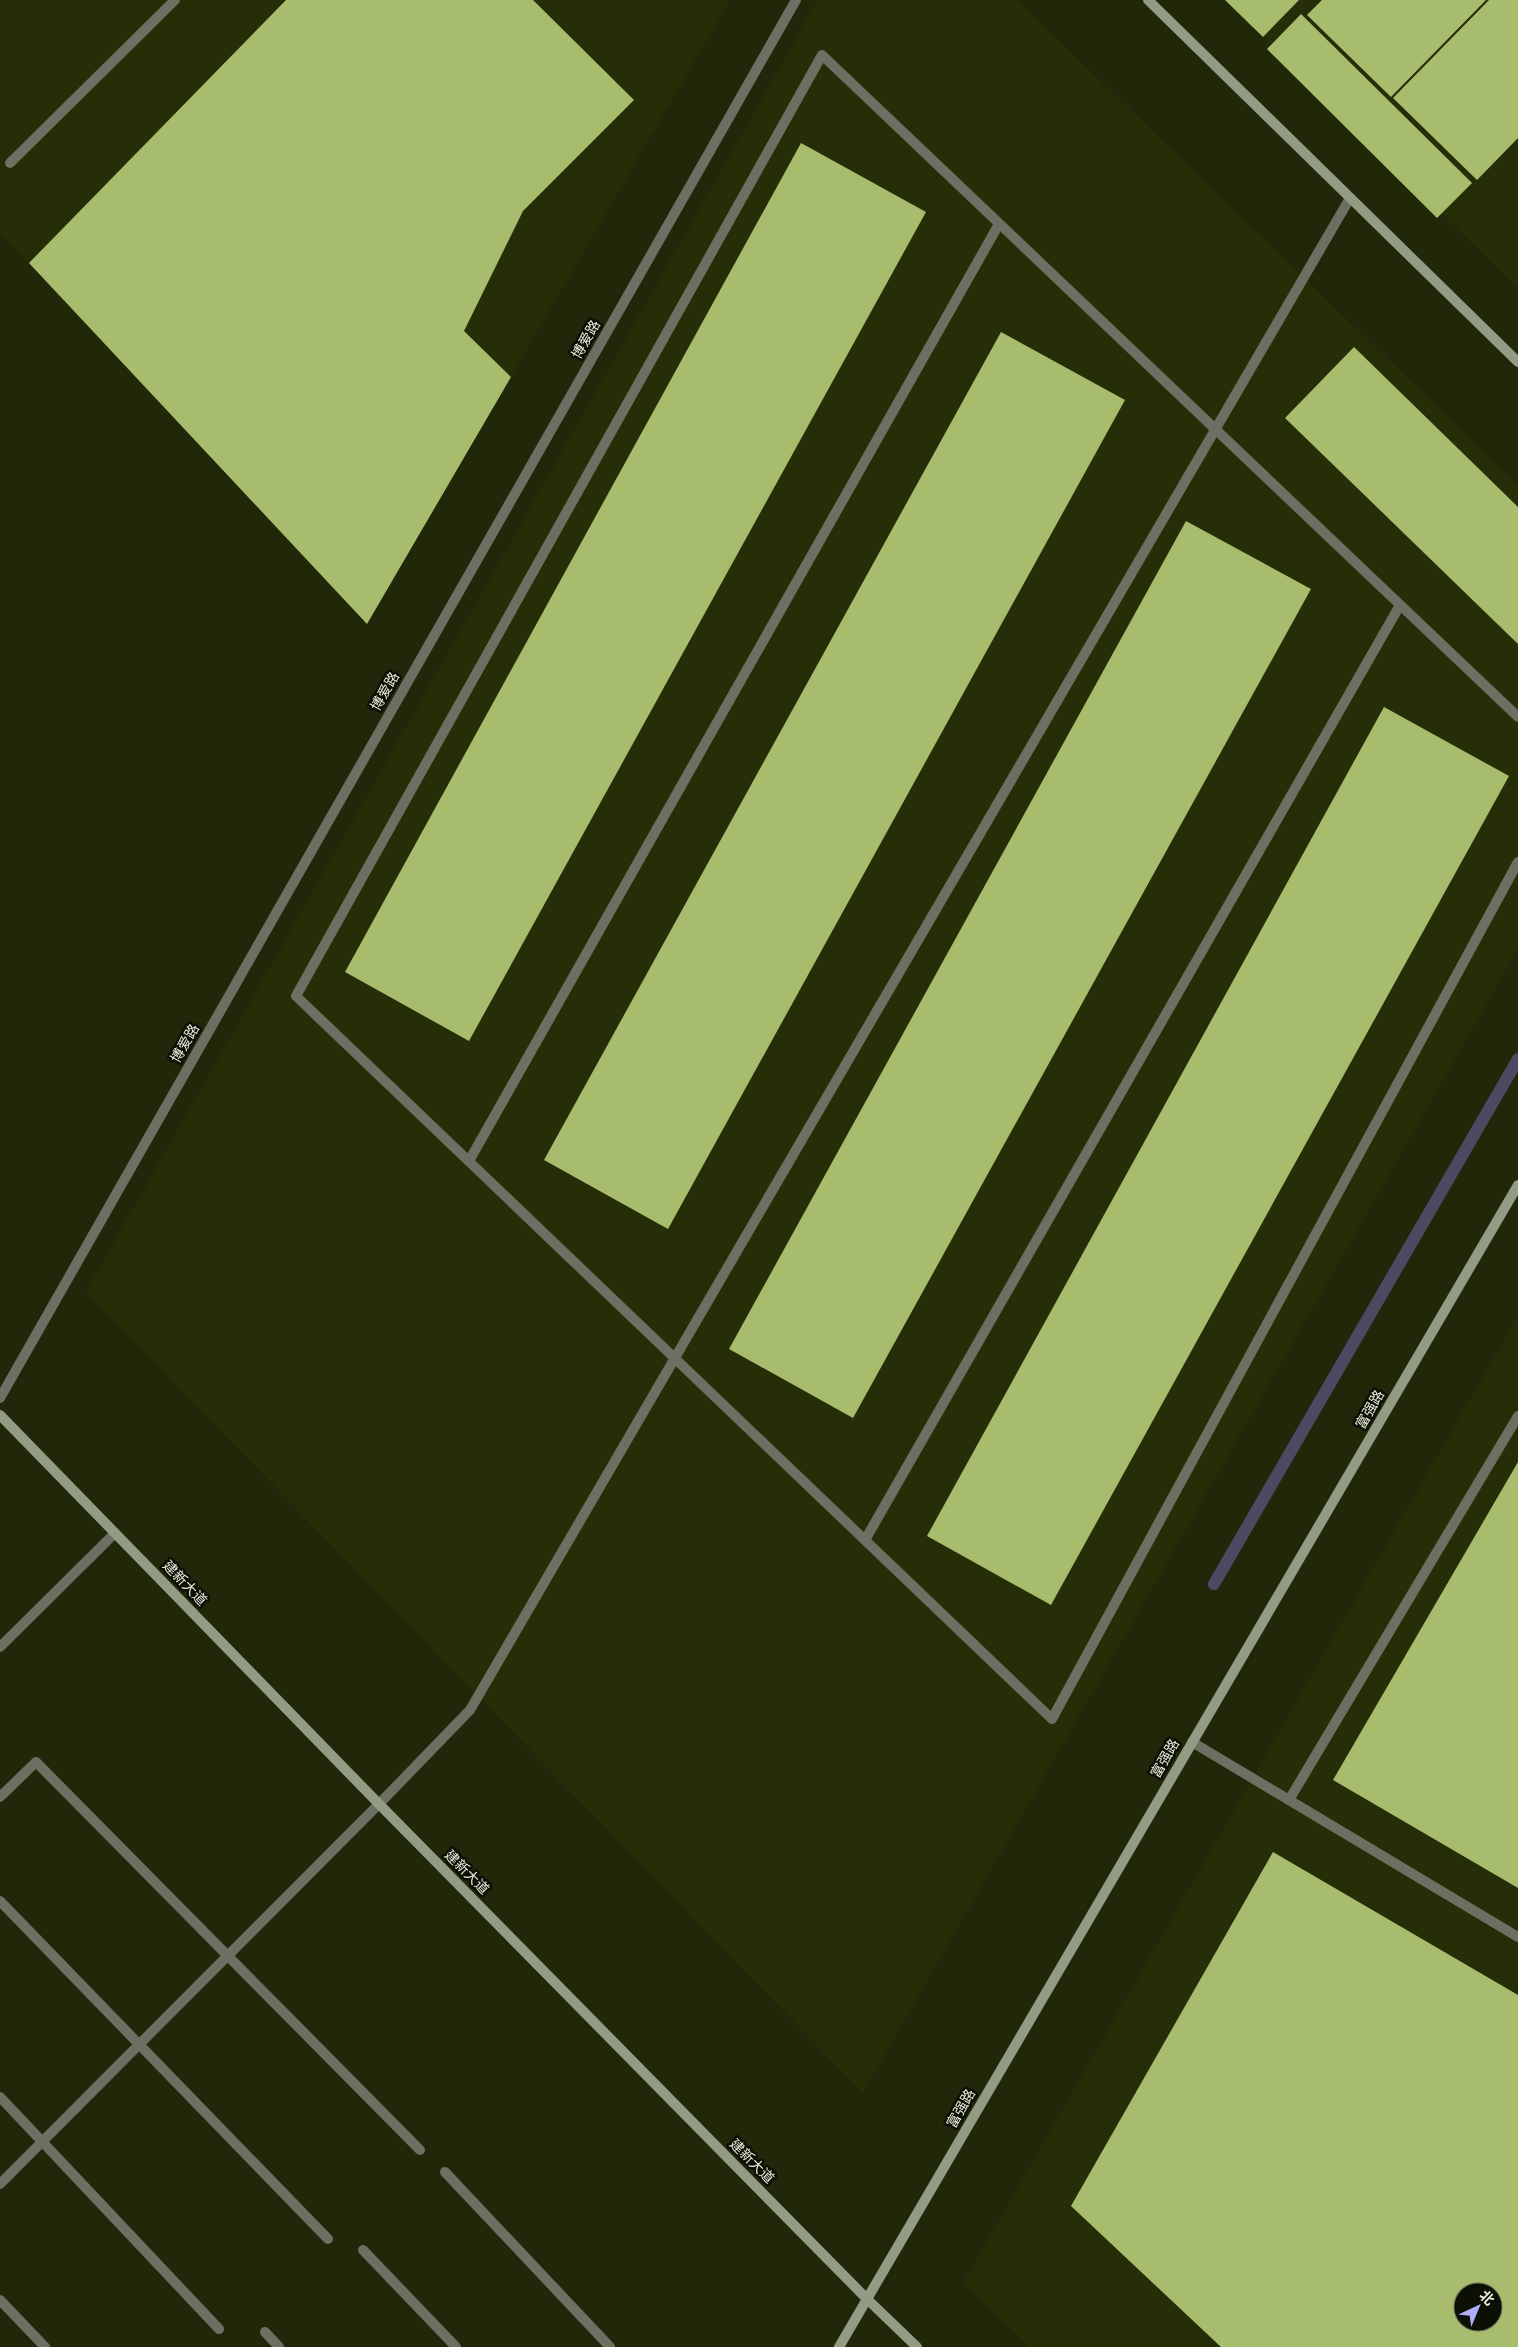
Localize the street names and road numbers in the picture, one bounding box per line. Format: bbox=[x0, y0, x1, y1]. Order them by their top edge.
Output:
street label: 博爱路 bbox=[568, 317, 605, 362]
street label: 博爱路 bbox=[367, 669, 404, 714]
street label: 博爱路 bbox=[167, 1021, 204, 1066]
street label: 富强路 bbox=[1353, 1388, 1389, 1432]
street label: 建新大道 bbox=[158, 1558, 210, 1610]
street label: 富强路 bbox=[1148, 1737, 1184, 1781]
street label: 建新大道 bbox=[440, 1847, 492, 1899]
street label: 富强路 bbox=[944, 2087, 980, 2131]
street label: 建新大道 bbox=[725, 2136, 777, 2188]

